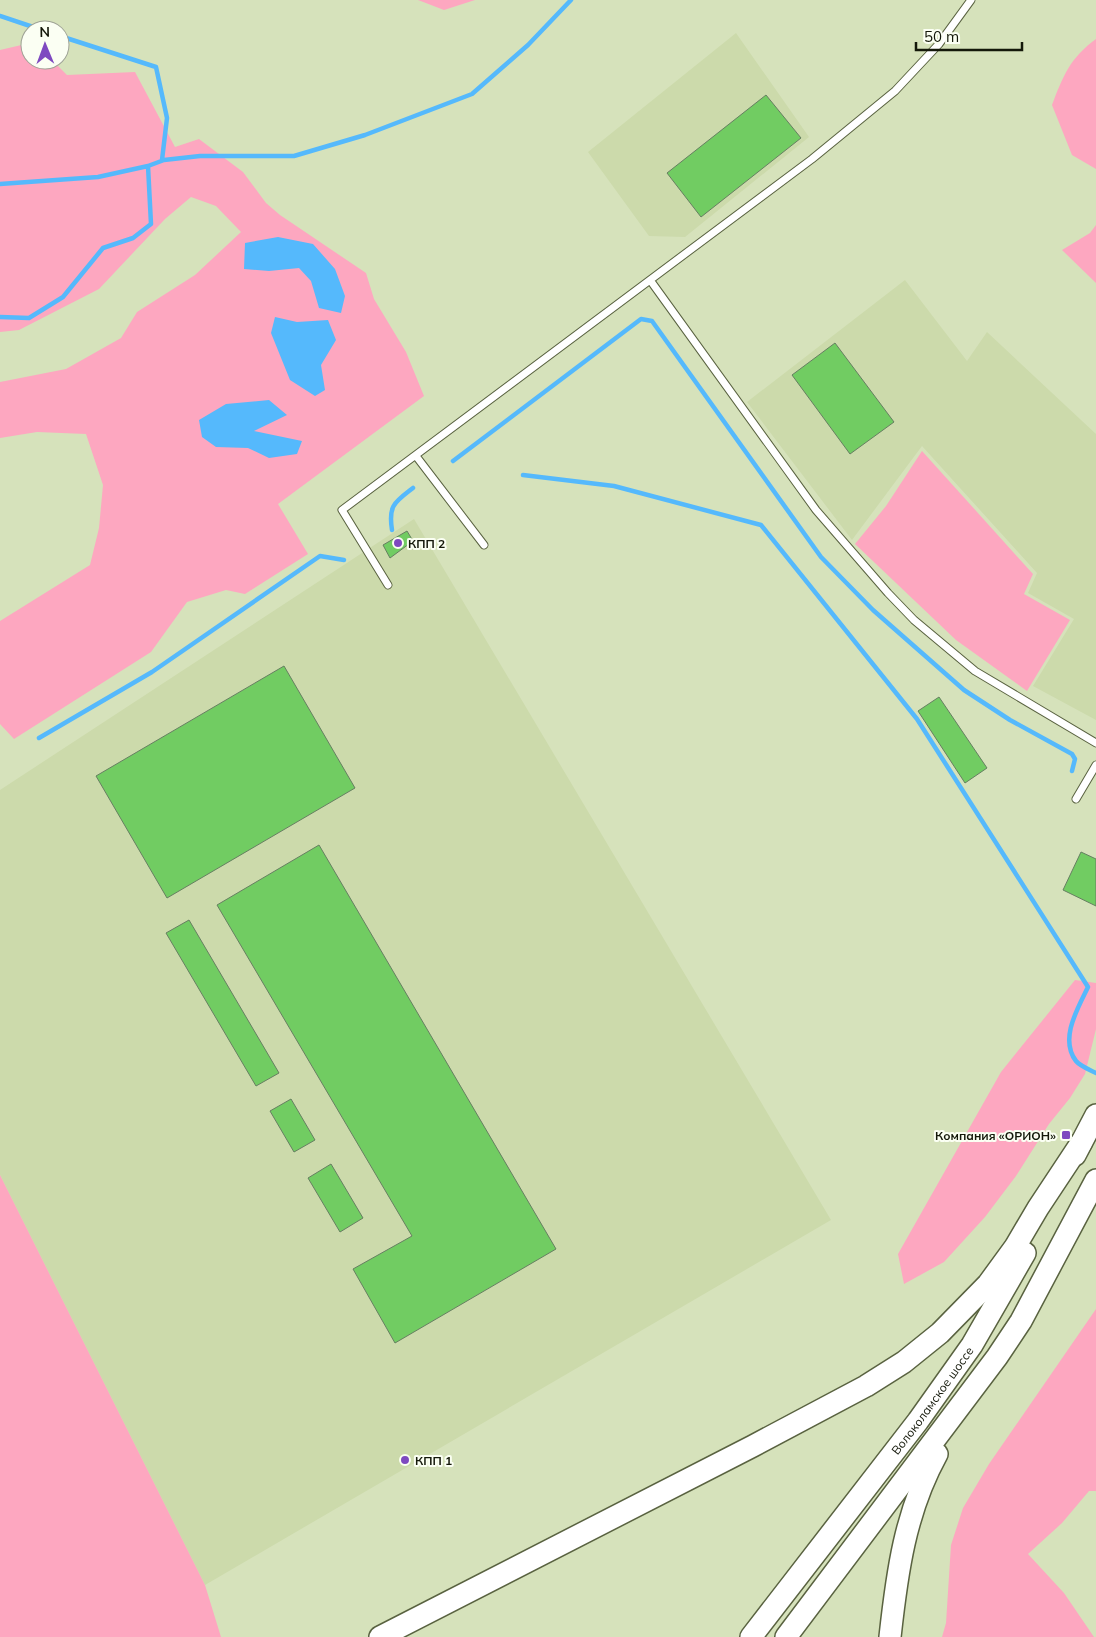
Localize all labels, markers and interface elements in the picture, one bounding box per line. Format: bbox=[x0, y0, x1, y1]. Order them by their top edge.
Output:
north arrow bbox=[20, 20, 70, 70]
scale bar bbox=[916, 20, 1022, 52]
text: N bbox=[39, 23, 50, 41]
text: 50 m bbox=[924, 27, 959, 46]
place label: КПП 2 bbox=[408, 536, 445, 551]
marker: КПП 2 bbox=[392, 537, 404, 549]
place label: Компания «ОРИОН» bbox=[935, 1128, 1056, 1143]
marker: Компания «ОРИОН» bbox=[1060, 1129, 1072, 1141]
street label: Волоколамское шоссе bbox=[888, 1343, 976, 1457]
place label: КПП 1 bbox=[415, 1453, 452, 1468]
marker: КПП 1 bbox=[399, 1454, 411, 1466]

